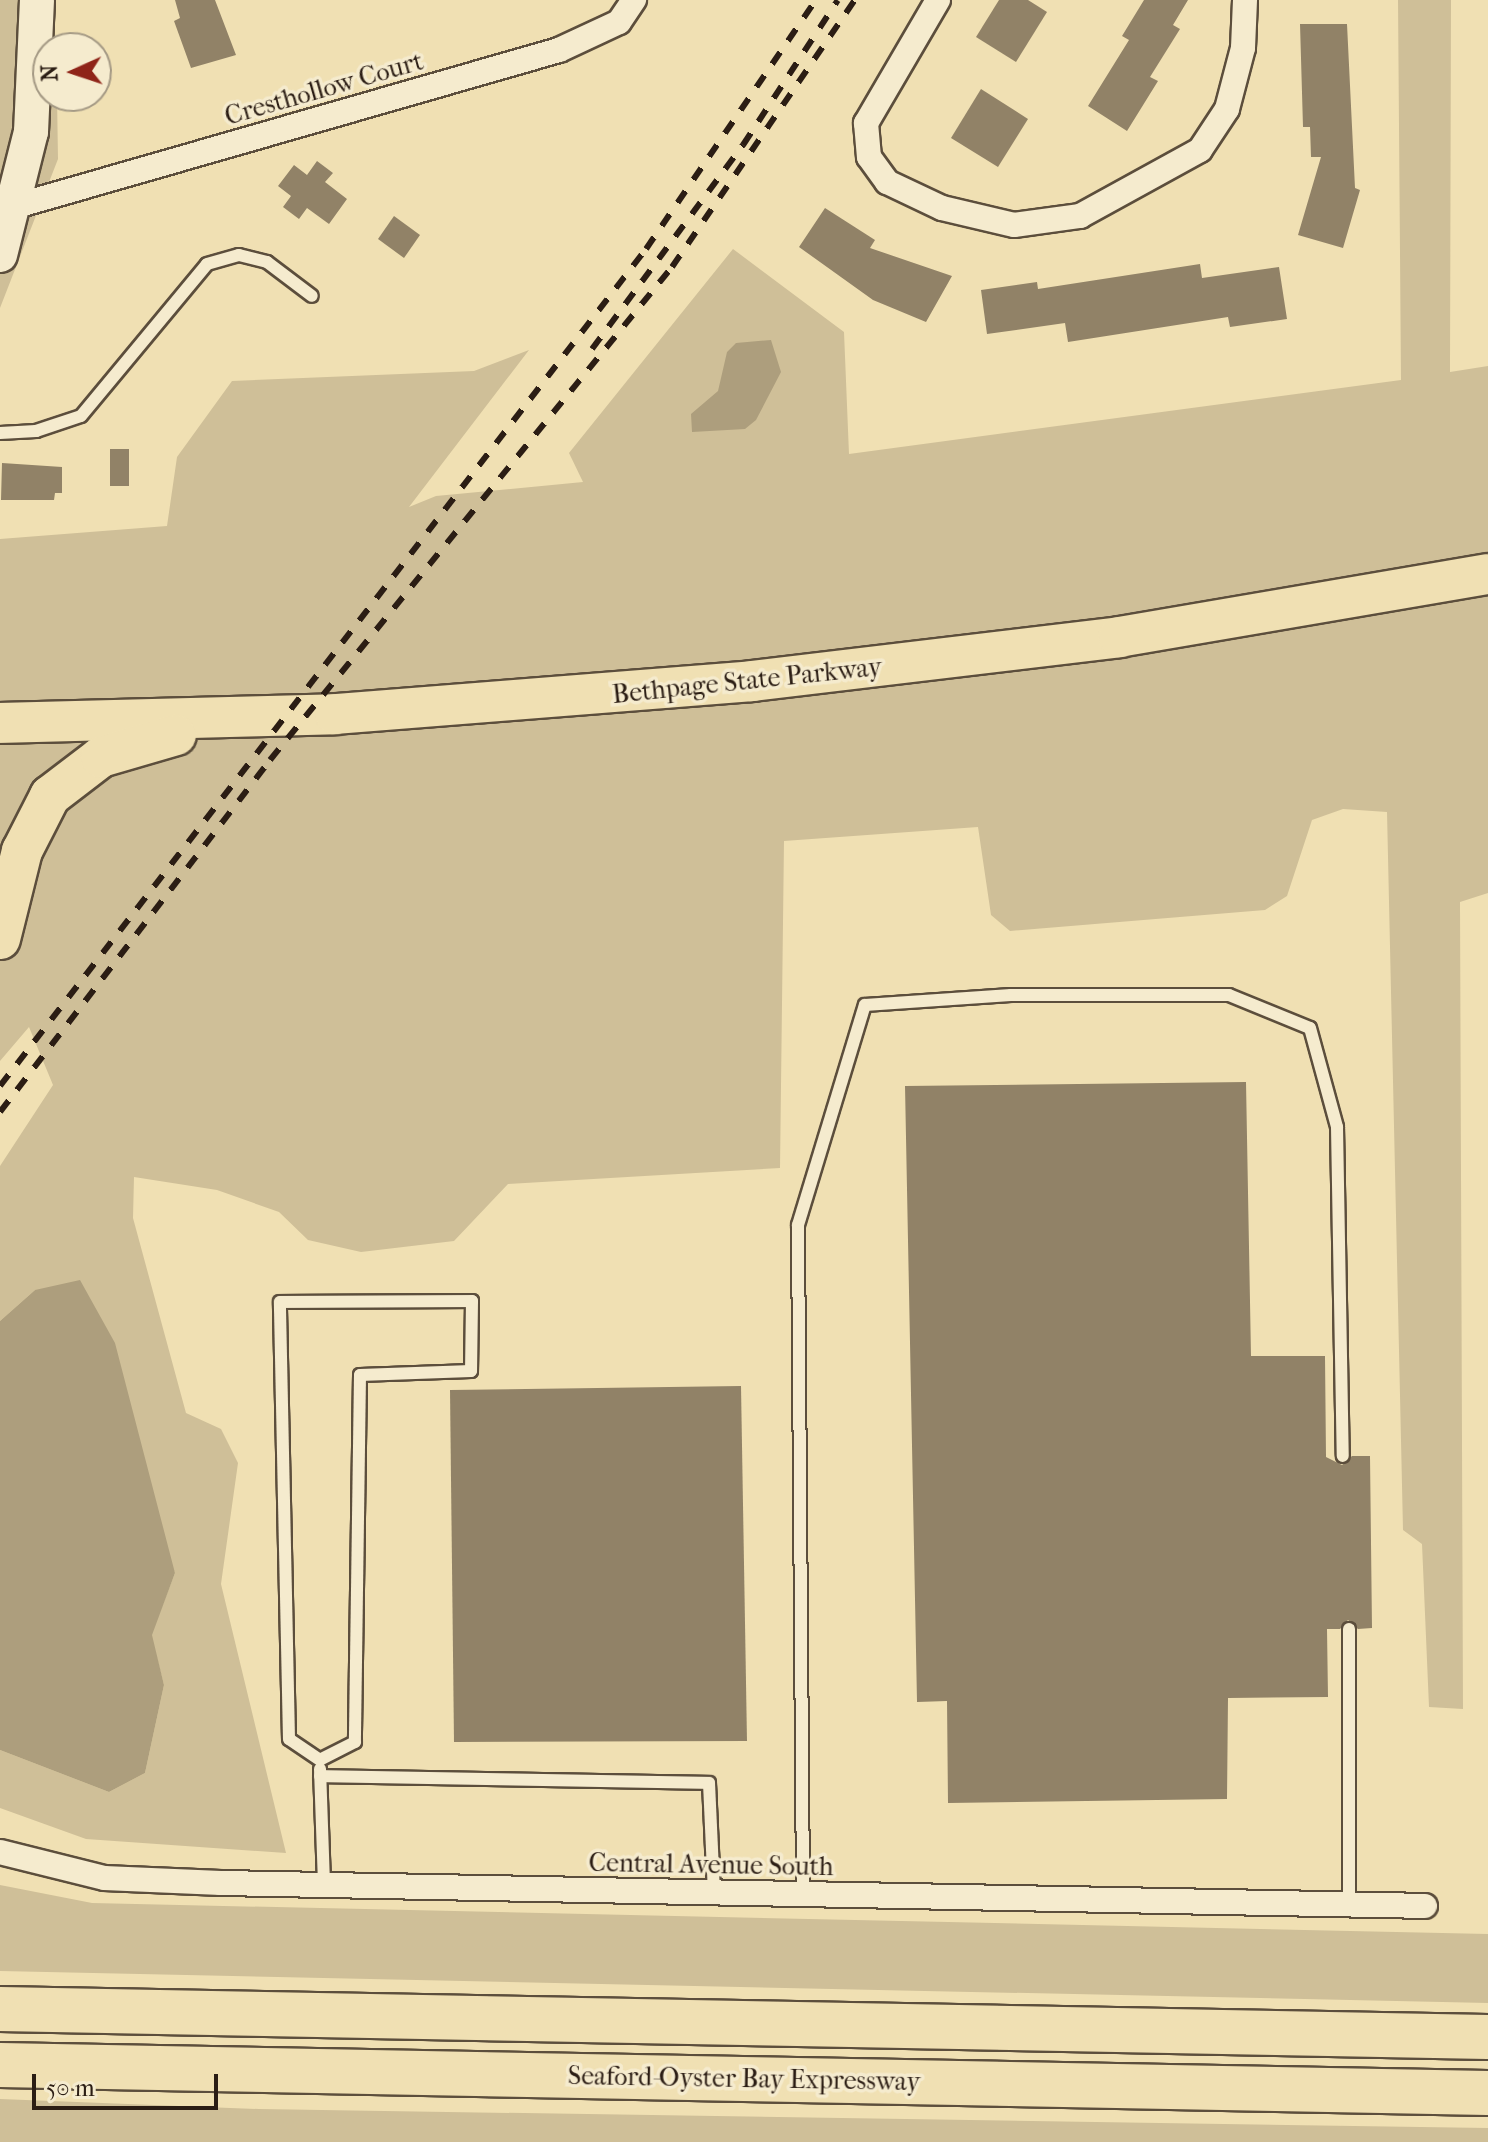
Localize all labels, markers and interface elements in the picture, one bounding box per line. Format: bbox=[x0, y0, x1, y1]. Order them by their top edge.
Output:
north arrow bbox=[32, 32, 112, 112]
street label: Cresthollow Court bbox=[221, 46, 427, 132]
text: N bbox=[37, 64, 63, 82]
street label: Bethpage State Parkway bbox=[611, 651, 883, 711]
street label: Central Avenue South bbox=[588, 1847, 834, 1883]
scale bar bbox=[36, 2058, 222, 2108]
street label: Seaford-Oyster Bay Expressway bbox=[567, 2060, 921, 2098]
text: 50 m bbox=[46, 2074, 95, 2102]

